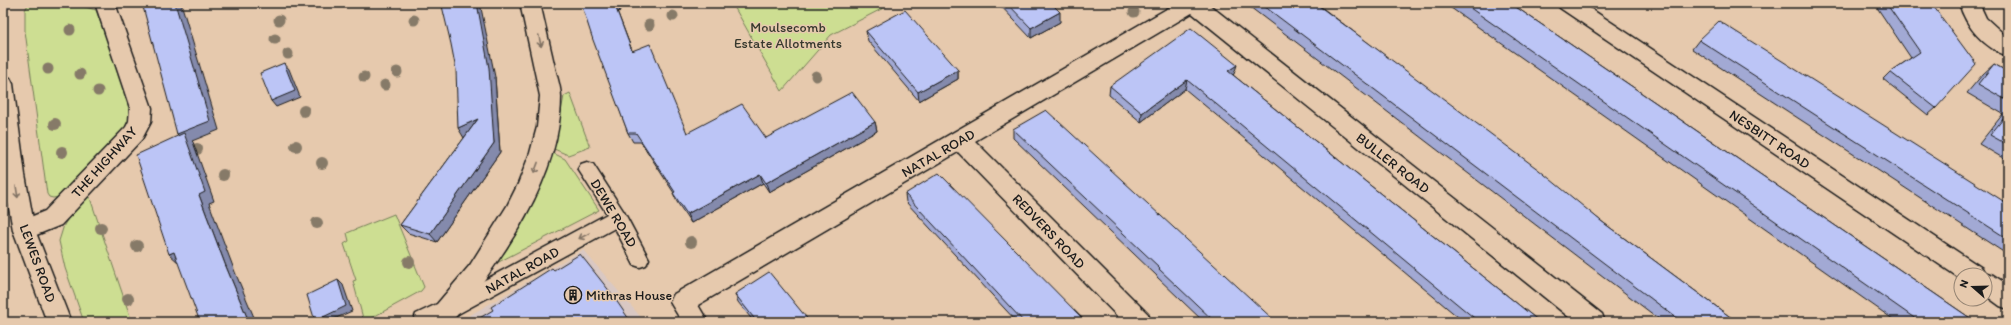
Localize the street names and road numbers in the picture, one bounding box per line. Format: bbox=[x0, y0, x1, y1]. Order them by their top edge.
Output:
street label: NESBITT ROAD bbox=[1726, 106, 1813, 173]
street label: THE HIGHWAY bbox=[68, 123, 141, 201]
street label: NATAL ROAD bbox=[899, 126, 978, 181]
street label: BULLER ROAD bbox=[1352, 129, 1433, 197]
street label: DEWE ROAD bbox=[586, 176, 641, 251]
street label: REDVERS ROAD bbox=[1009, 190, 1089, 272]
street label: LEWES ROAD bbox=[16, 222, 60, 305]
street label: NATAL ROAD bbox=[482, 243, 562, 298]

